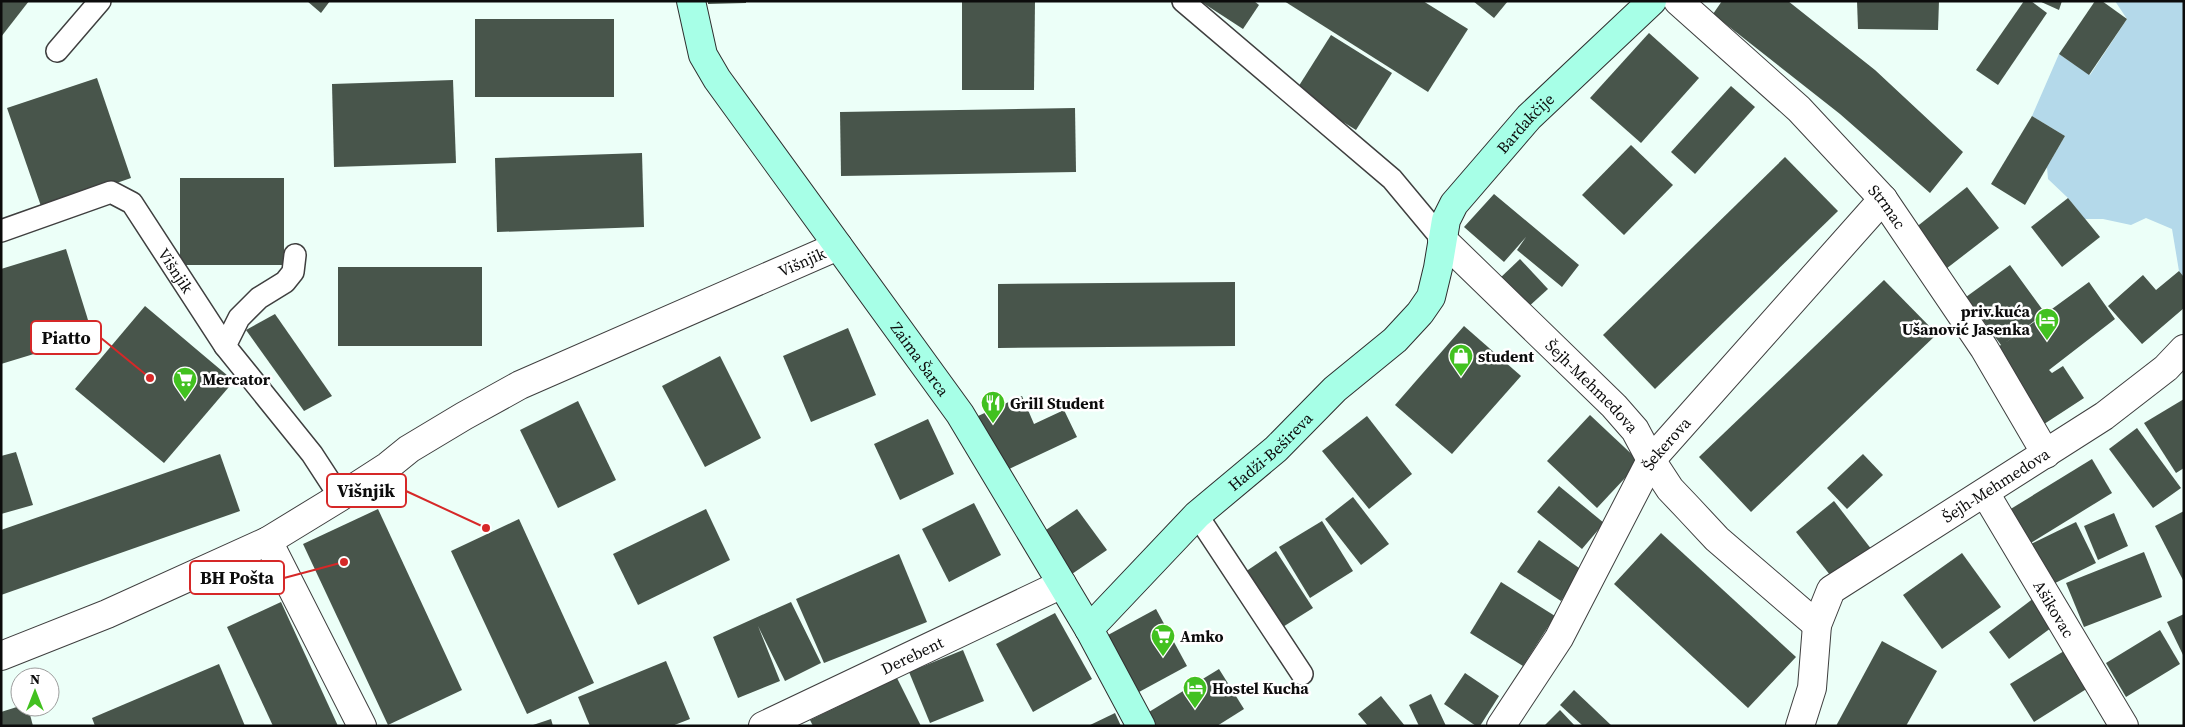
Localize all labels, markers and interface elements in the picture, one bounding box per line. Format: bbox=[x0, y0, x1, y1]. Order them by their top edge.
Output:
street label: Bardakčije bbox=[1491, 88, 1559, 158]
street label: Strmac bbox=[1864, 179, 1911, 233]
street label: Višnjik bbox=[775, 242, 829, 282]
street label: Višnjik bbox=[153, 244, 199, 298]
place label: priv.kuća Ušanović Jasenka bbox=[1902, 300, 2030, 340]
hotel icon: priv.kuća Ušanović Jasenka bbox=[2034, 307, 2060, 341]
street label: Zaima Šarca bbox=[886, 317, 955, 401]
callout: Piatto bbox=[31, 321, 101, 354]
text: Piatto bbox=[41, 325, 91, 350]
street label: Šejh-Mehmedova bbox=[1541, 334, 1644, 438]
shop icon: student bbox=[1448, 343, 1474, 377]
place label: student bbox=[1478, 345, 1534, 367]
supermarket icon: Mercator bbox=[172, 366, 198, 400]
place label: Mercator bbox=[202, 368, 271, 390]
restaurant icon: Grill Student bbox=[980, 390, 1006, 424]
place label: Grill Student bbox=[1010, 392, 1104, 414]
street label: Hadži-Bešireva bbox=[1223, 407, 1318, 496]
street label: Šekerova bbox=[1637, 411, 1696, 474]
street label: Šejh-Mehmedova bbox=[1938, 442, 2054, 528]
callout: Višnjik bbox=[327, 474, 406, 507]
text: Višnjik bbox=[337, 478, 395, 503]
callout: BH Pošta bbox=[190, 561, 284, 594]
text: BH Pošta bbox=[200, 565, 274, 590]
street label: Ašikovac bbox=[2028, 576, 2080, 642]
supermarket icon: Amko bbox=[1150, 623, 1176, 657]
place label: Amko bbox=[1180, 625, 1224, 647]
street label: Derebent bbox=[877, 631, 947, 679]
north arrow bbox=[10, 667, 60, 717]
text: N bbox=[30, 669, 40, 689]
hotel icon: Hostel Kucha bbox=[1182, 675, 1208, 709]
place label: Hostel Kucha bbox=[1212, 677, 1309, 699]

